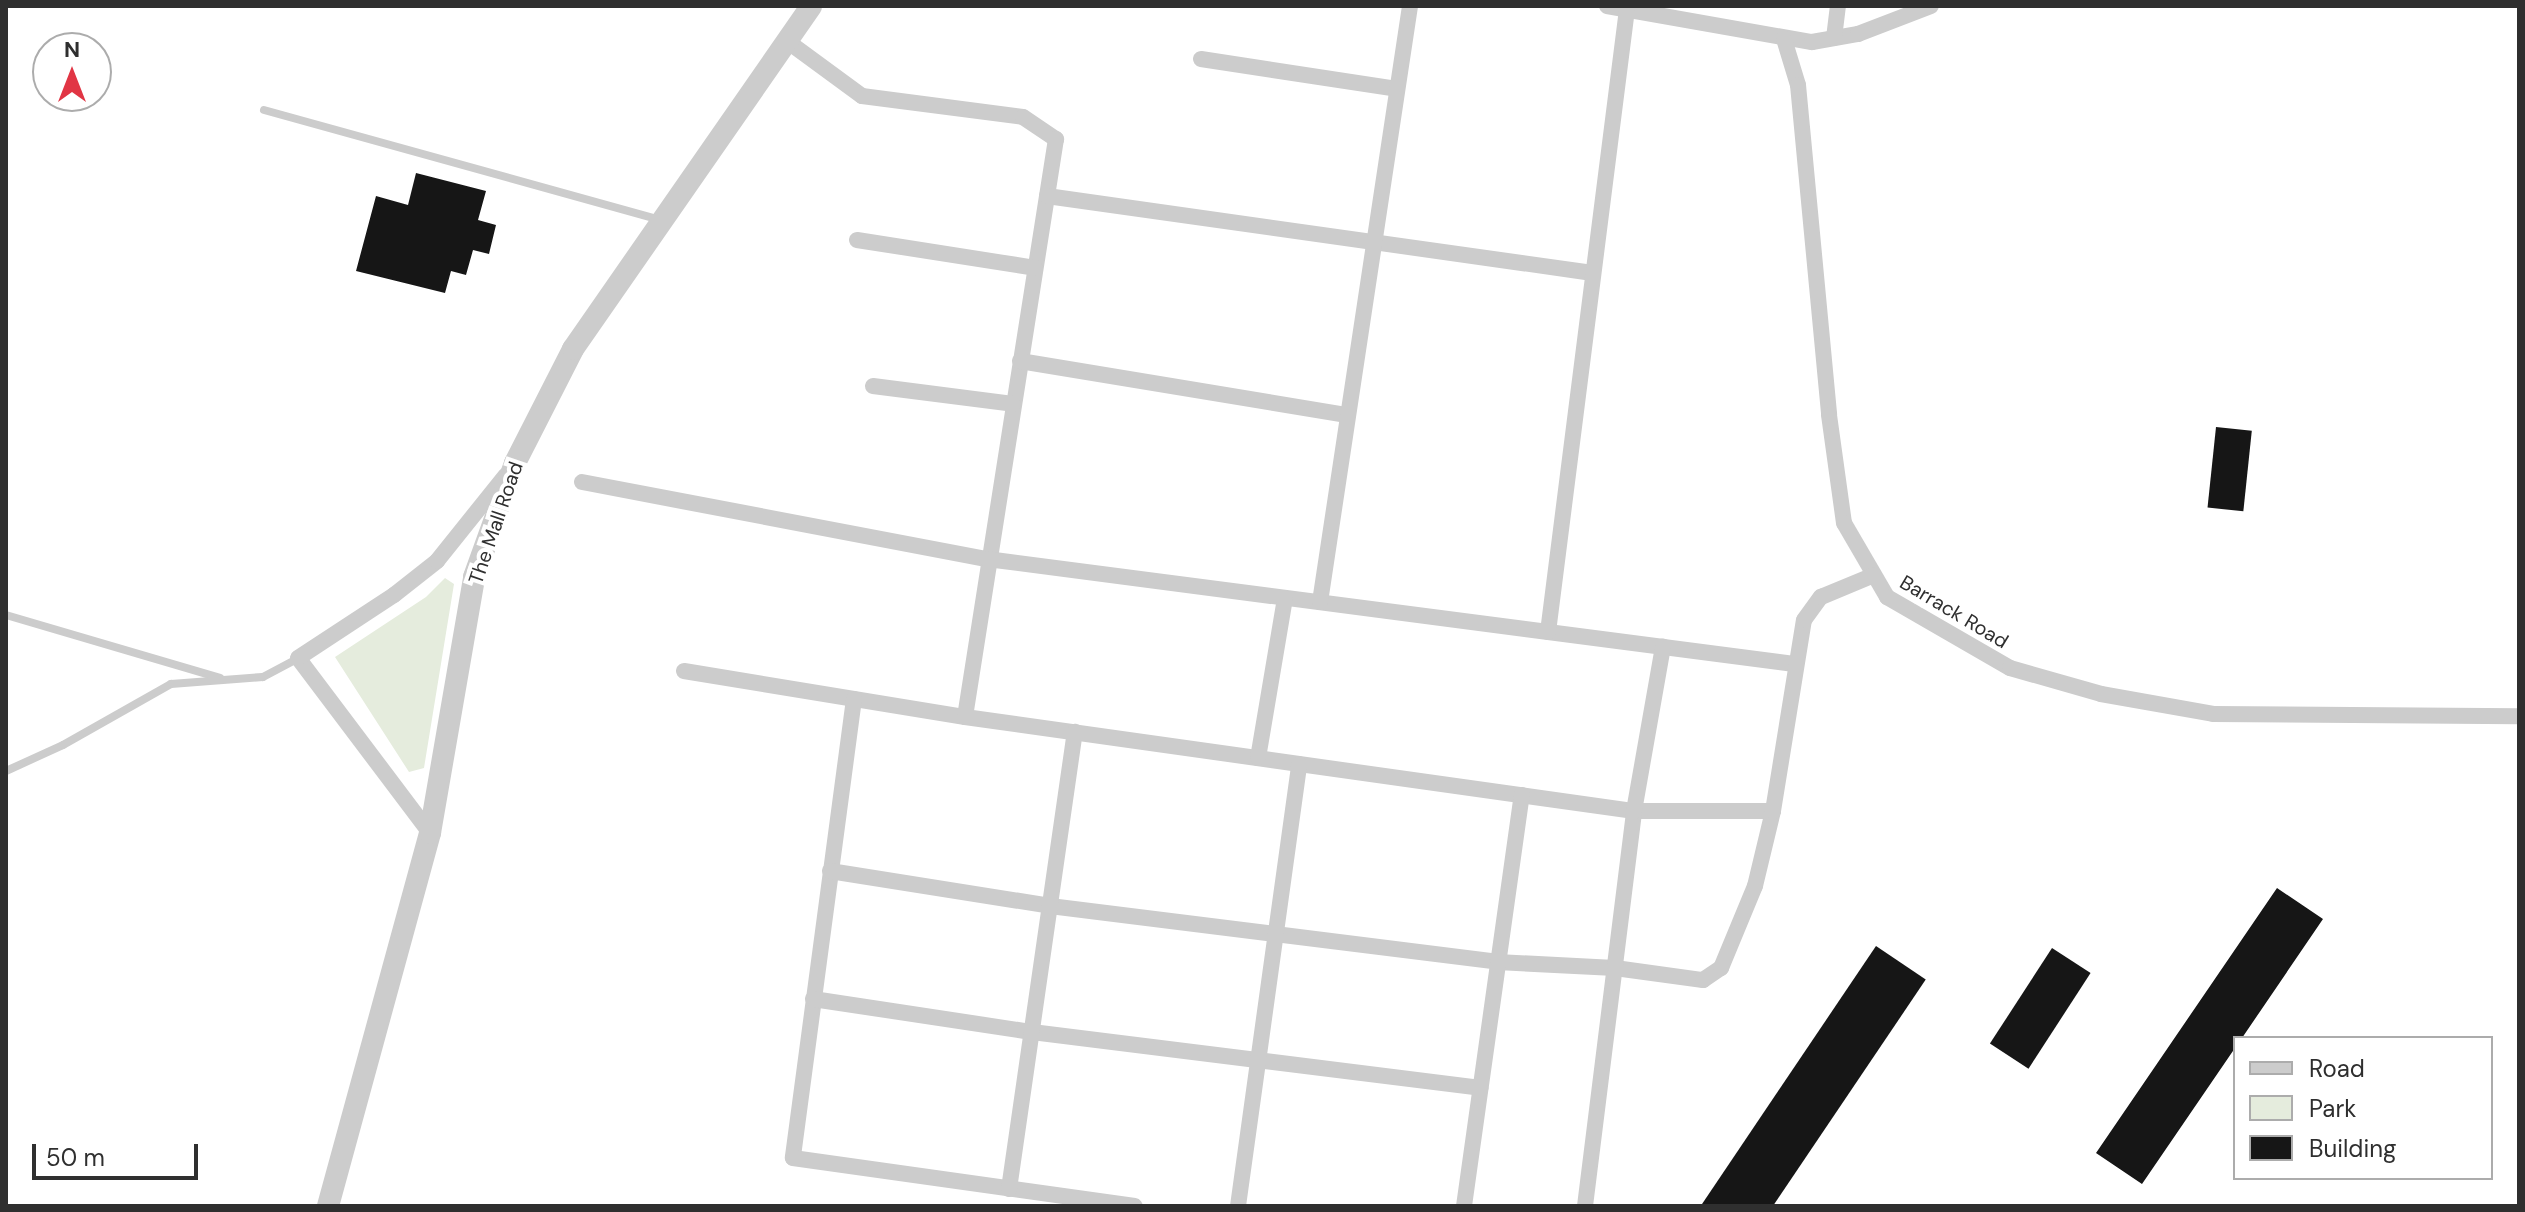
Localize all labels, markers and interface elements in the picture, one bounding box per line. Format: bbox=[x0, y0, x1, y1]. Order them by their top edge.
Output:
north arrow bbox=[32, 32, 112, 112]
text: N bbox=[64, 35, 80, 64]
street label: The Mall Road bbox=[464, 459, 528, 587]
street label: Barrack Road bbox=[1896, 570, 2012, 654]
legend bbox=[2233, 1036, 2493, 1180]
text: Road bbox=[2309, 1053, 2365, 1084]
text: Park bbox=[2309, 1093, 2356, 1124]
scale bar bbox=[36, 1128, 202, 1178]
text: Building bbox=[2309, 1133, 2396, 1164]
text: 50 m bbox=[46, 1142, 105, 1173]

